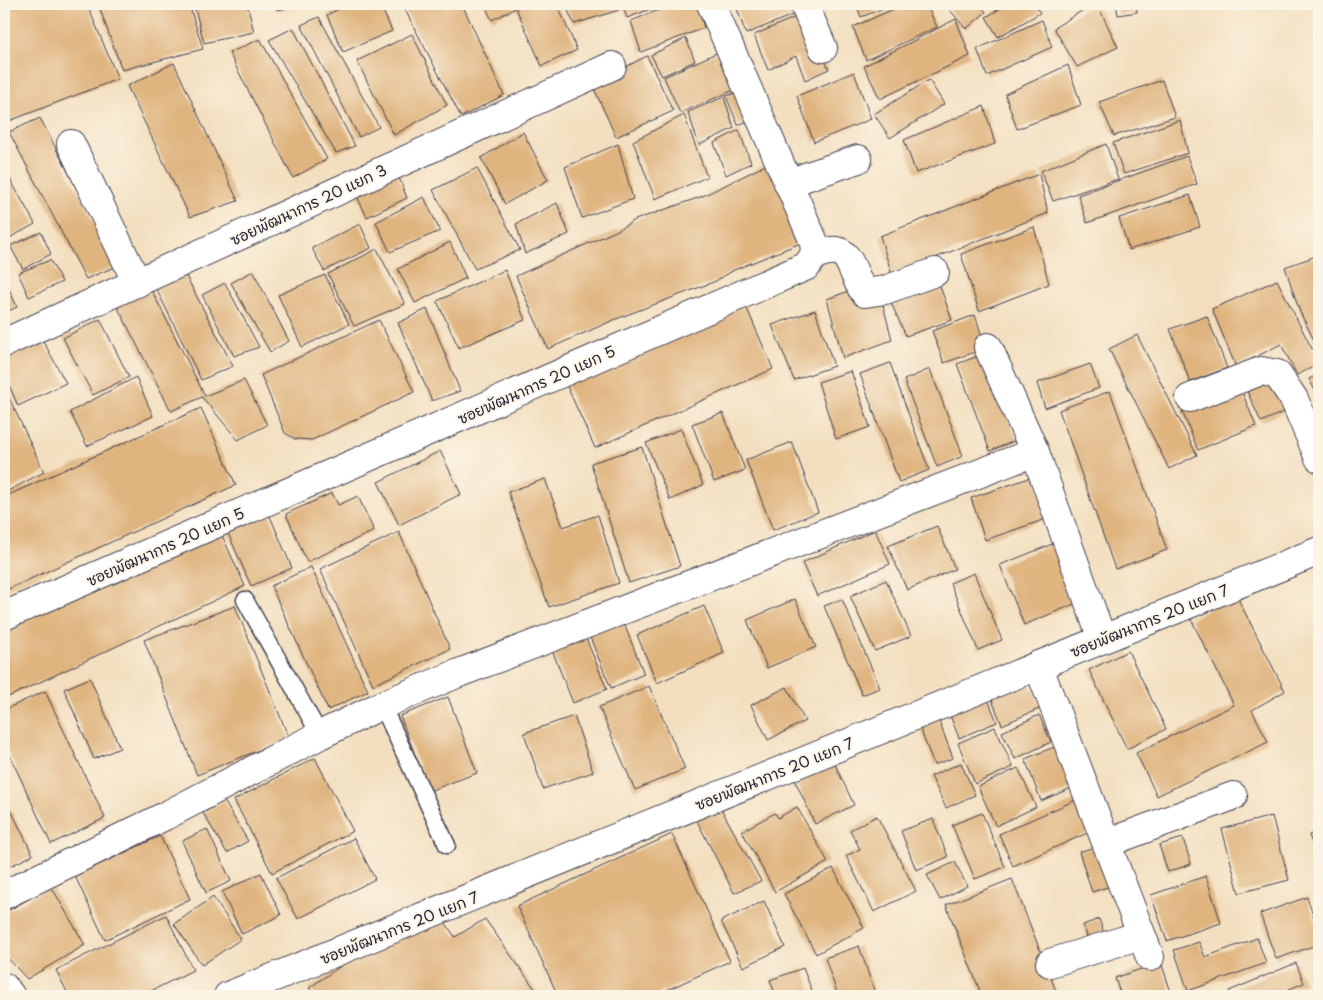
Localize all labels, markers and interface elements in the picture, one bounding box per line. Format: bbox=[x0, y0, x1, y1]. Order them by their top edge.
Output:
street label: ซอยพัฒนาการ 20 แยก 3 bbox=[226, 158, 390, 250]
street label: ซอยพัฒนาการ 20 แยก 5 bbox=[453, 339, 619, 429]
street label: ซอยพัฒนาการ 20 แยก 5 bbox=[82, 501, 248, 591]
street label: ซอยพัฒนาการ 20 แยก 7 bbox=[1066, 577, 1232, 662]
street label: ซอยพัฒนาการ 20 แยก 7 bbox=[691, 730, 857, 815]
street label: ซอยพัฒนาการ 20 แยก 7 bbox=[316, 884, 482, 969]

